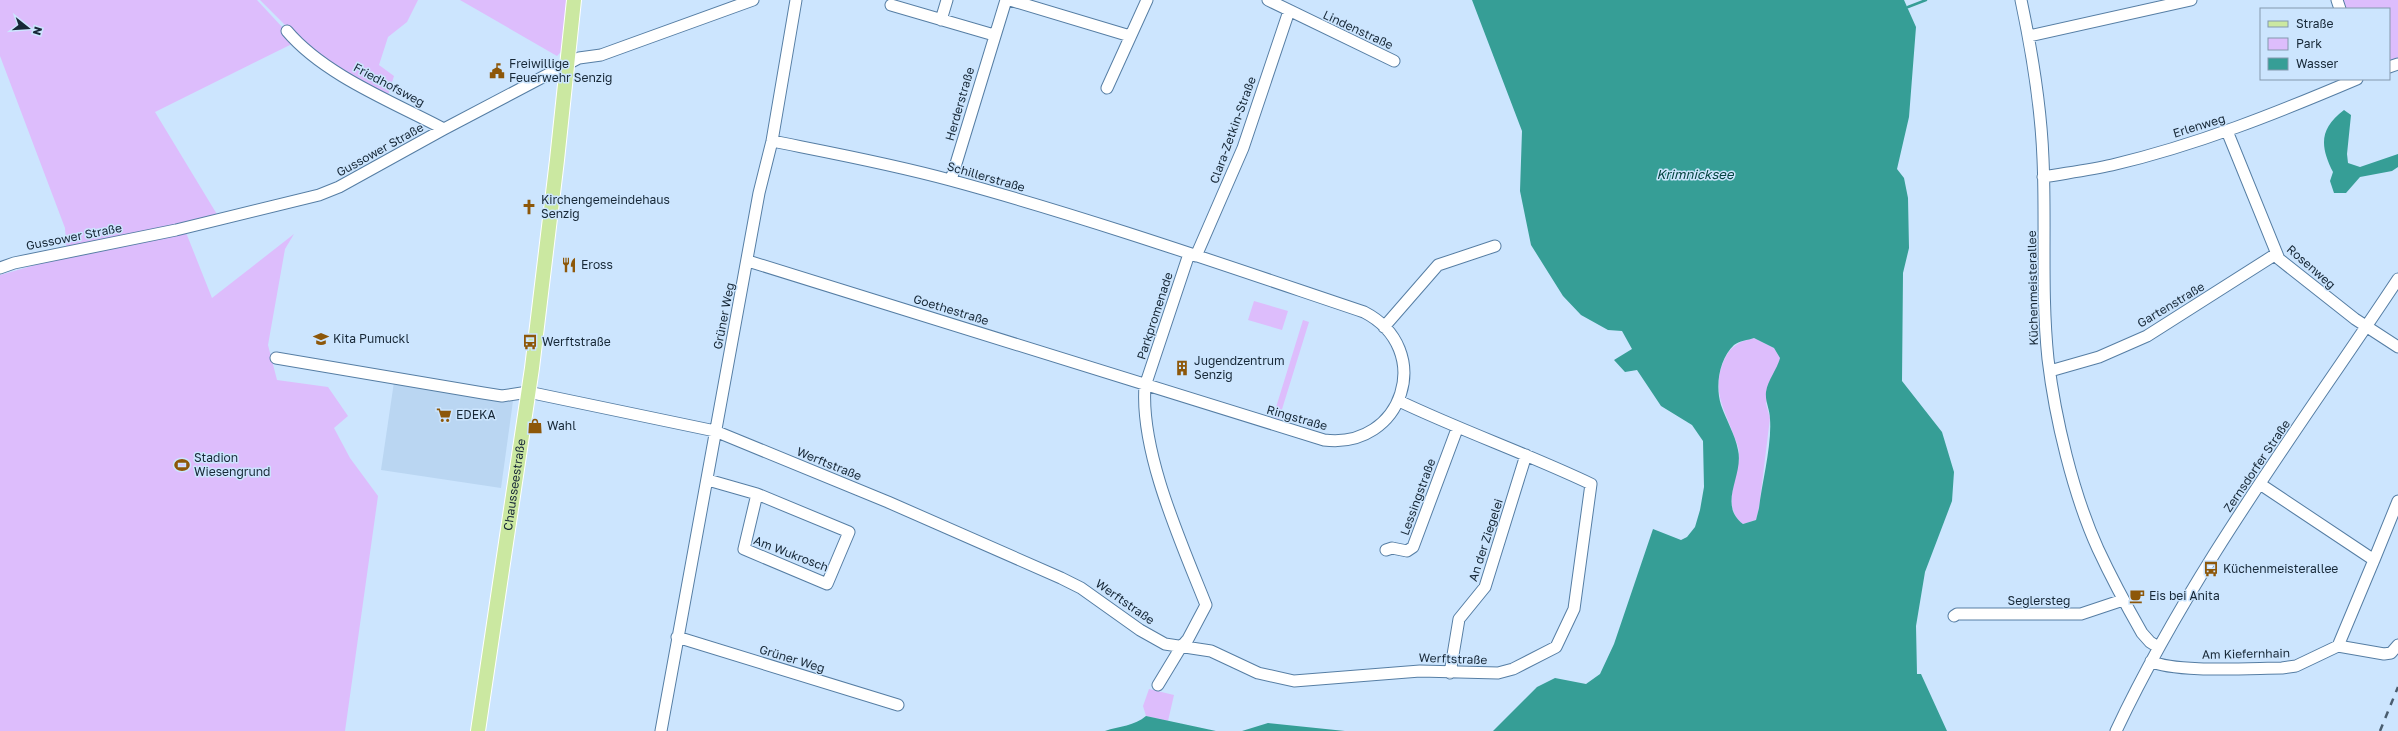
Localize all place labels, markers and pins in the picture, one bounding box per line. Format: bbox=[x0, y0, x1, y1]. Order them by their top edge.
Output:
place label: Freiwillige Feuerwehr Senzig bbox=[509, 56, 612, 85]
public building icon: Freiwillige Feuerwehr Senzig bbox=[488, 62, 506, 80]
place label: Kirchengemeindehaus Senzig bbox=[541, 192, 670, 221]
church icon: Kirchengemeindehaus Senzig bbox=[520, 198, 538, 216]
restaurant icon: Eross bbox=[560, 256, 578, 274]
place label: Eross bbox=[581, 257, 613, 272]
school or university icon: Kita Pumuckl bbox=[312, 330, 330, 348]
place label: Kita Pumuckl bbox=[333, 331, 409, 346]
bus stop icon: Werftstraße bbox=[521, 333, 539, 351]
place label: Werftstraße bbox=[542, 334, 611, 349]
place label: Jugendzentrum Senzig bbox=[1194, 353, 1285, 382]
building icon: Jugendzentrum Senzig bbox=[1173, 359, 1191, 377]
supermarket icon: EDEKA bbox=[435, 406, 453, 424]
place label: EDEKA bbox=[456, 407, 496, 422]
shop icon: Wahl bbox=[526, 417, 544, 435]
place label: Wahl bbox=[547, 418, 576, 433]
place label: Stadion Wiesengrund bbox=[194, 450, 270, 479]
sports icon: Stadion Wiesengrund bbox=[173, 456, 191, 474]
bus stop icon: Küchenmeisterallee bbox=[2202, 560, 2220, 578]
place label: Küchenmeisterallee bbox=[2223, 561, 2338, 576]
cafe icon: Eis bei Anita bbox=[2128, 587, 2146, 605]
place label: Eis bei Anita bbox=[2149, 588, 2220, 603]

